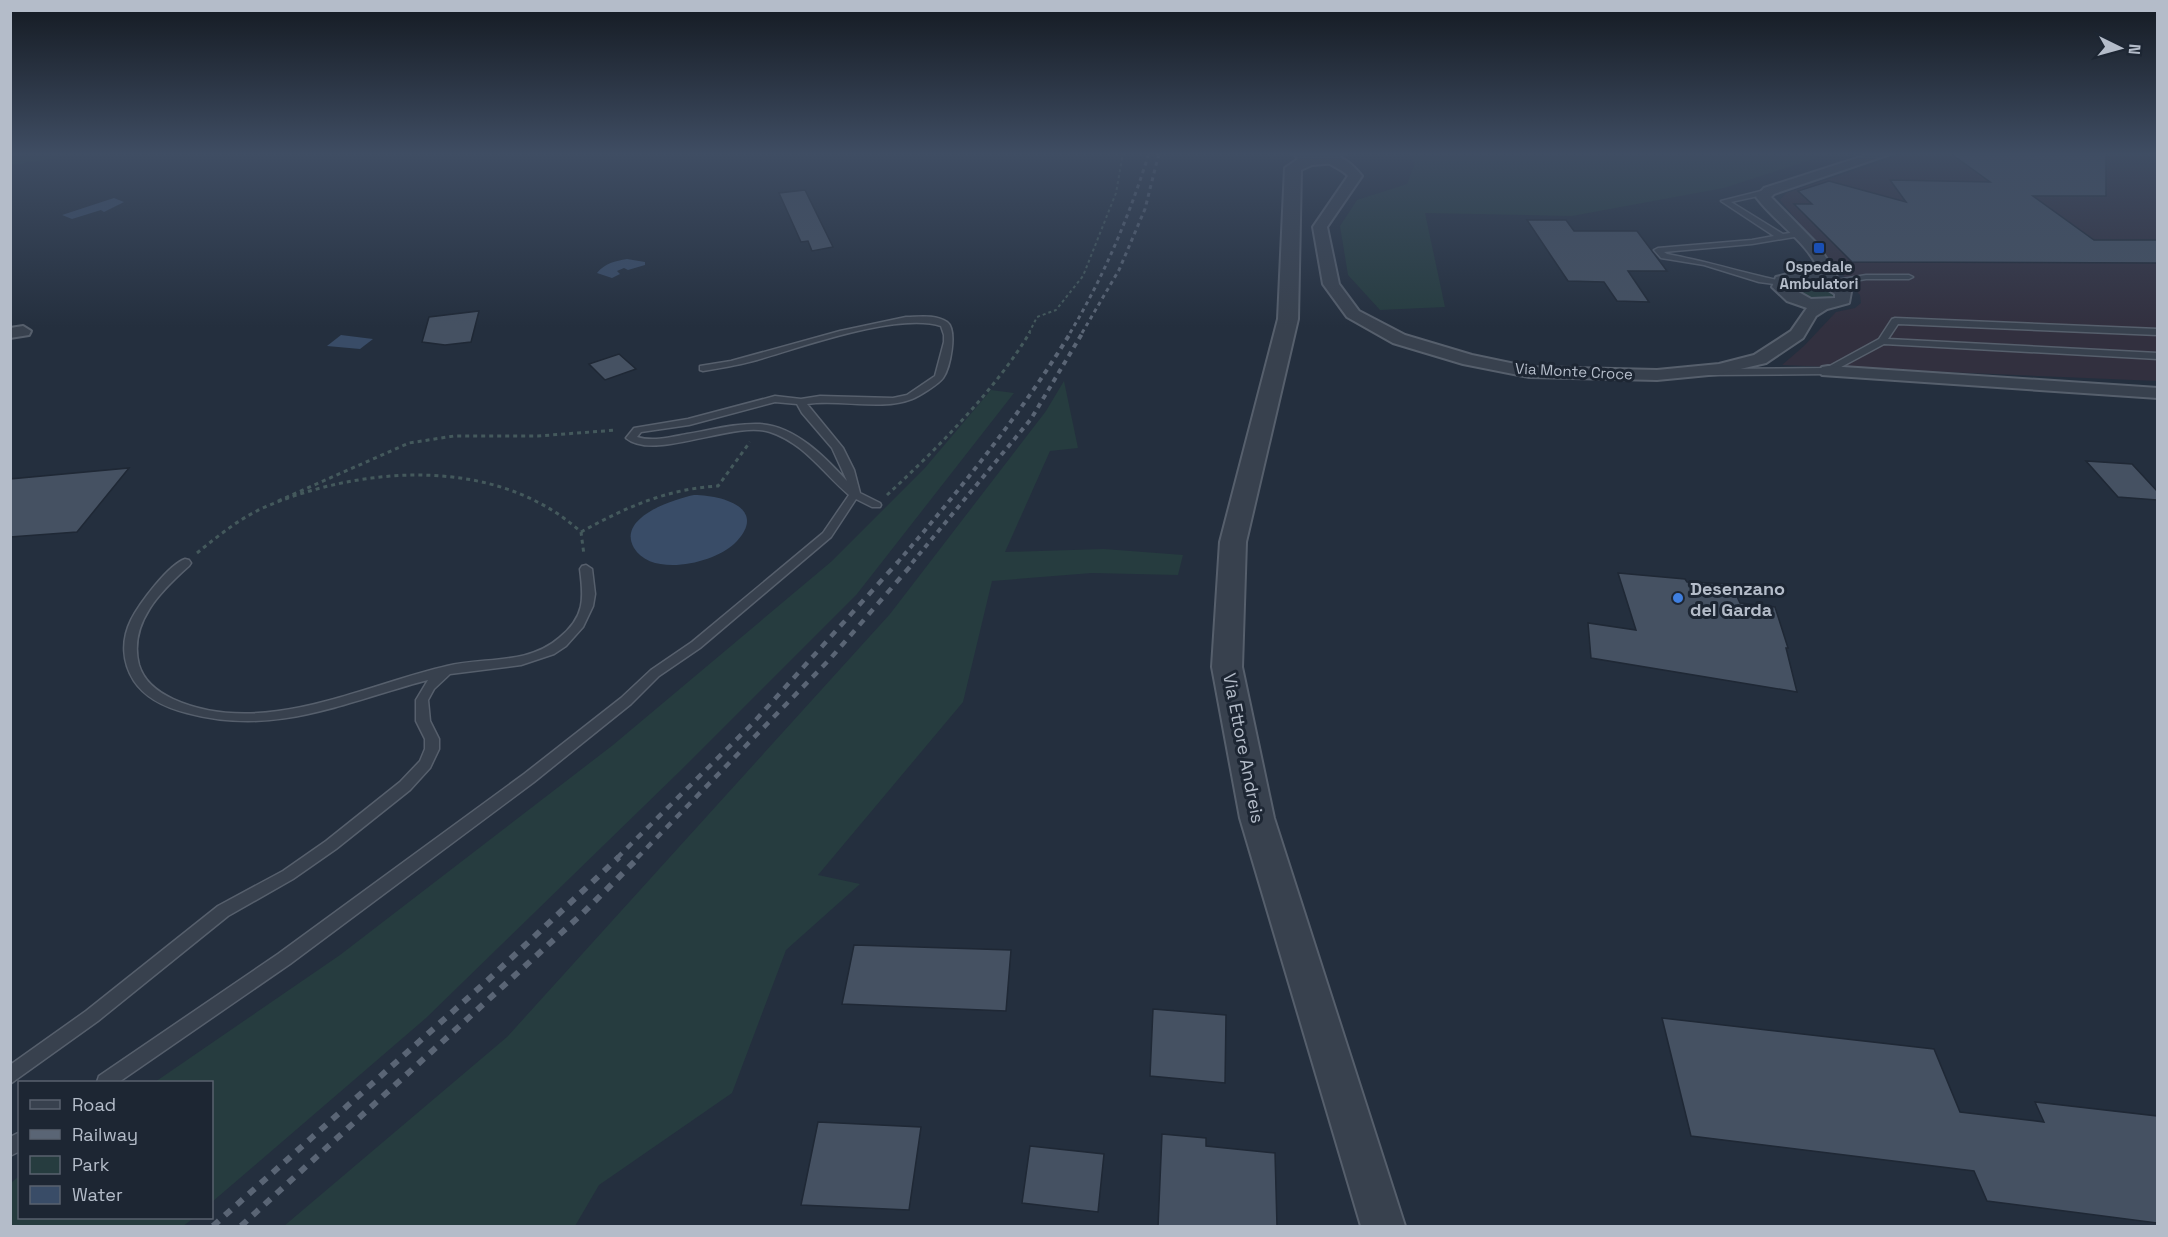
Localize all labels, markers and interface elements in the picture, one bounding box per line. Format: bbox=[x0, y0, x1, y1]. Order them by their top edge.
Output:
north arrow bbox=[2090, 18, 2150, 78]
text: N bbox=[2124, 43, 2145, 56]
marker: Ospedale Ambulatori bbox=[1812, 241, 1826, 255]
place label: Ospedale Ambulatori bbox=[1780, 257, 1858, 293]
street label: Via Monte Croce bbox=[1514, 358, 1634, 384]
place label: Desenzano del Garda bbox=[1690, 577, 1785, 621]
marker: Desenzano del Garda bbox=[1671, 591, 1685, 605]
street label: Via Ettore Andreis bbox=[1218, 671, 1270, 825]
legend bbox=[18, 1081, 213, 1219]
text: Road bbox=[72, 1093, 116, 1116]
text: Railway bbox=[72, 1123, 138, 1146]
text: Park bbox=[72, 1153, 110, 1176]
text: Water bbox=[72, 1183, 123, 1206]

